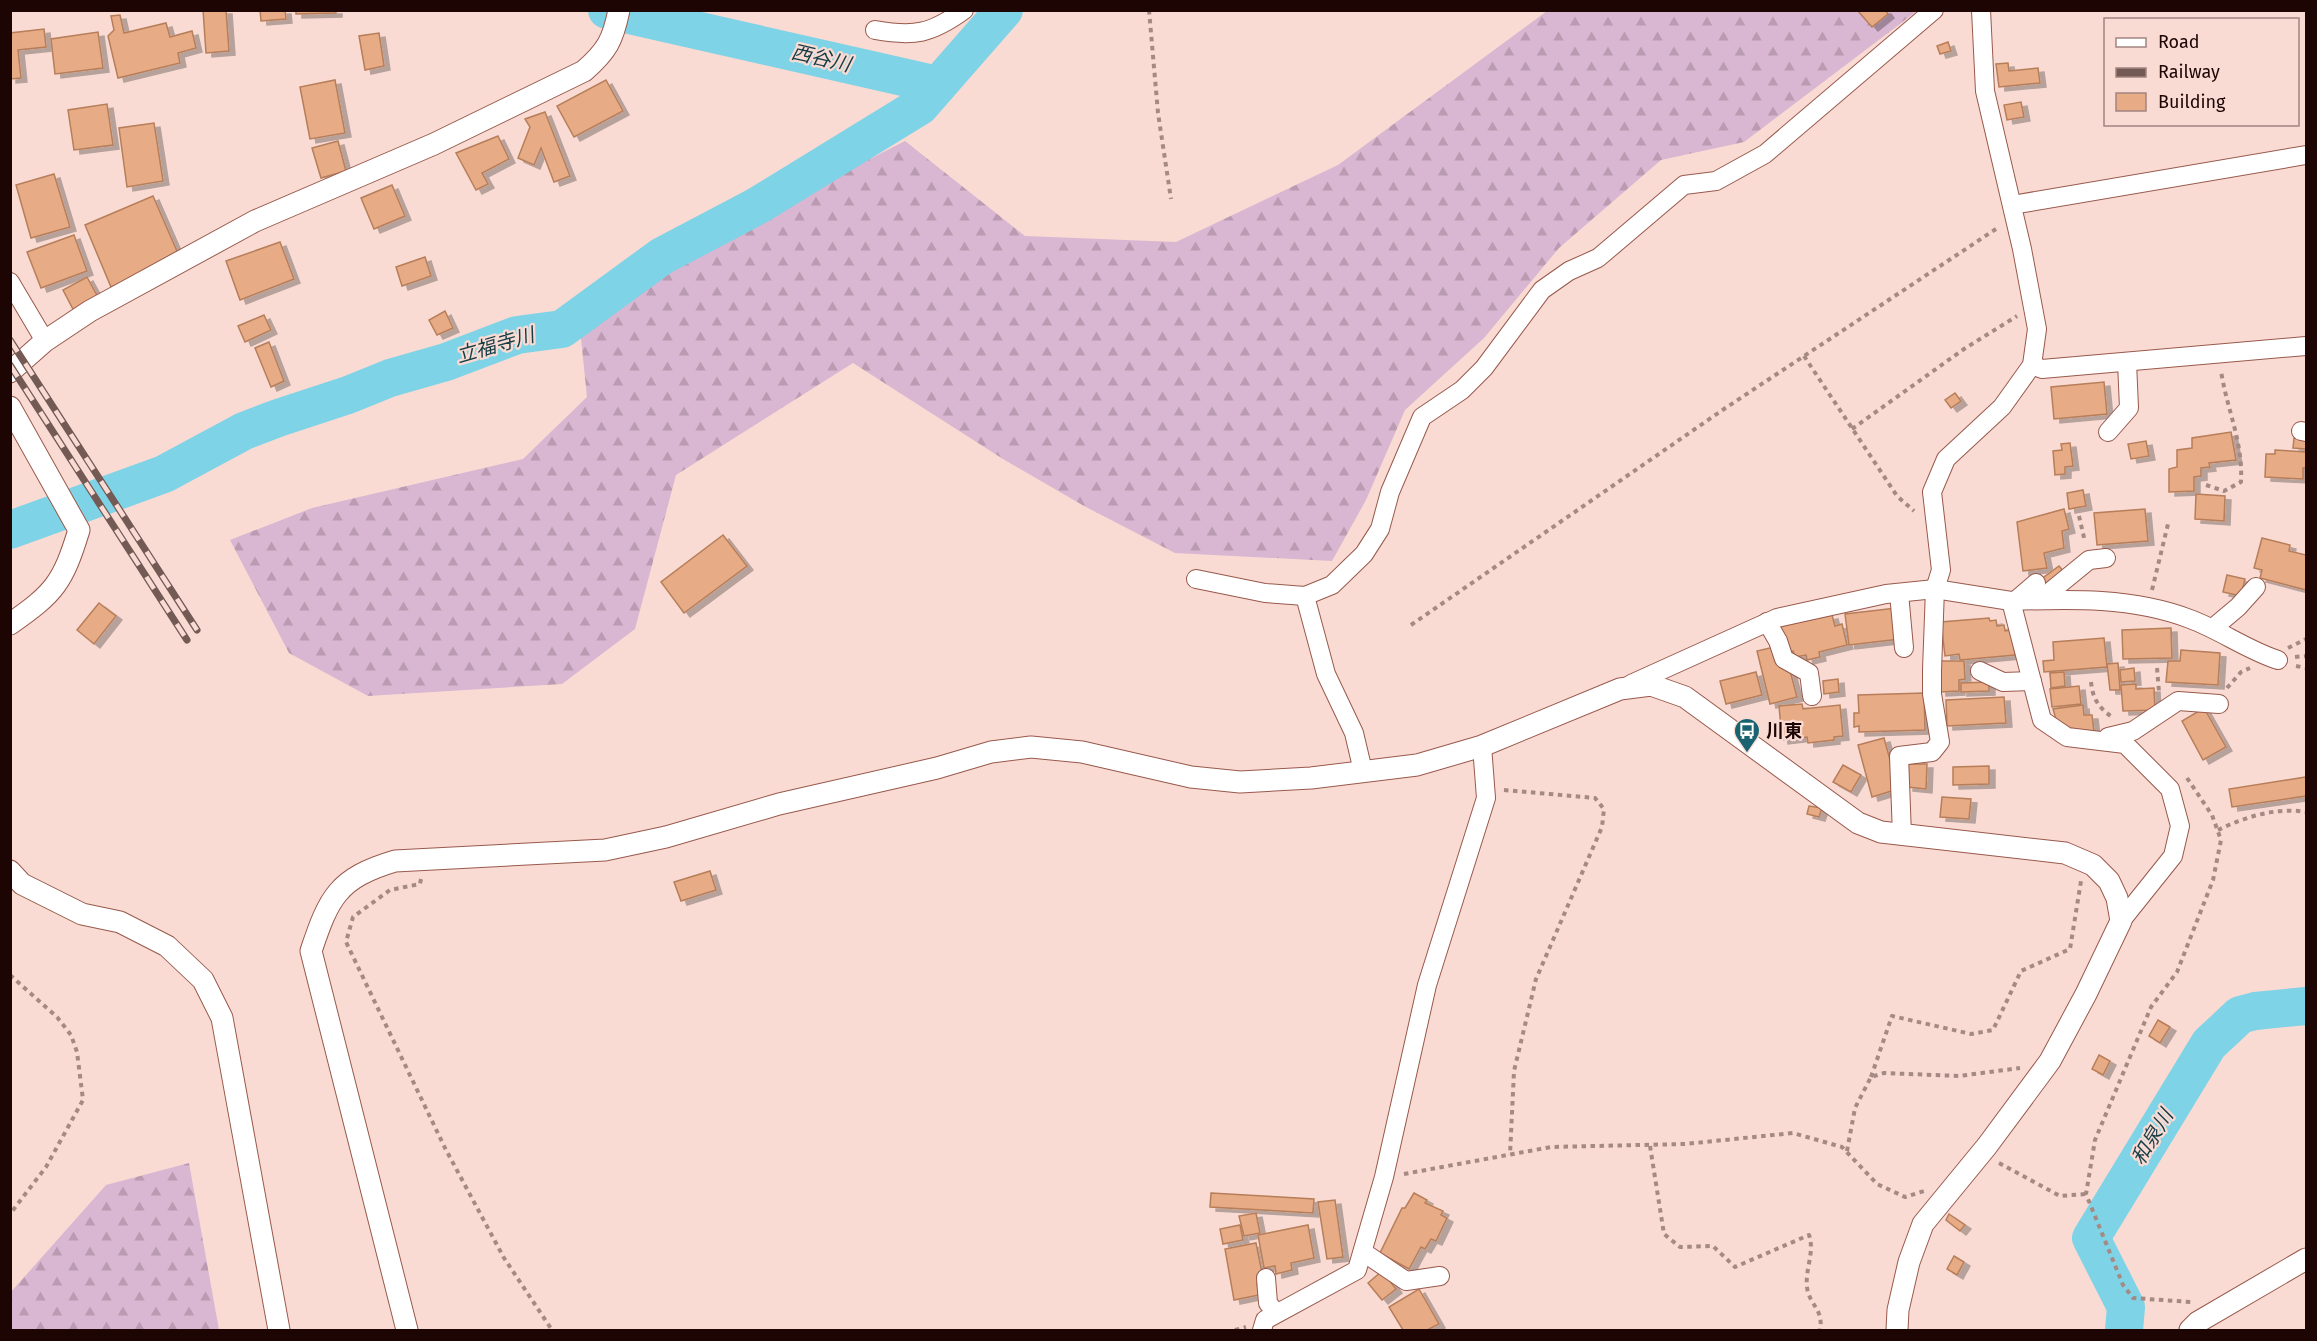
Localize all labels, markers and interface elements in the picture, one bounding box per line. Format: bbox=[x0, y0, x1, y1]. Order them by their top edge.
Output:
legend bbox=[2104, 18, 2299, 126]
text: Road bbox=[2158, 31, 2200, 53]
water label: 西谷川 bbox=[789, 40, 855, 77]
text: Railway bbox=[2158, 61, 2220, 83]
text: Building bbox=[2158, 91, 2226, 113]
water label: 立福寺川 bbox=[453, 322, 539, 368]
bus stop icon: 川東 bbox=[1732, 716, 1762, 754]
place label: 川東 bbox=[1766, 720, 1802, 742]
water label: 和泉川 bbox=[2126, 1103, 2179, 1169]

